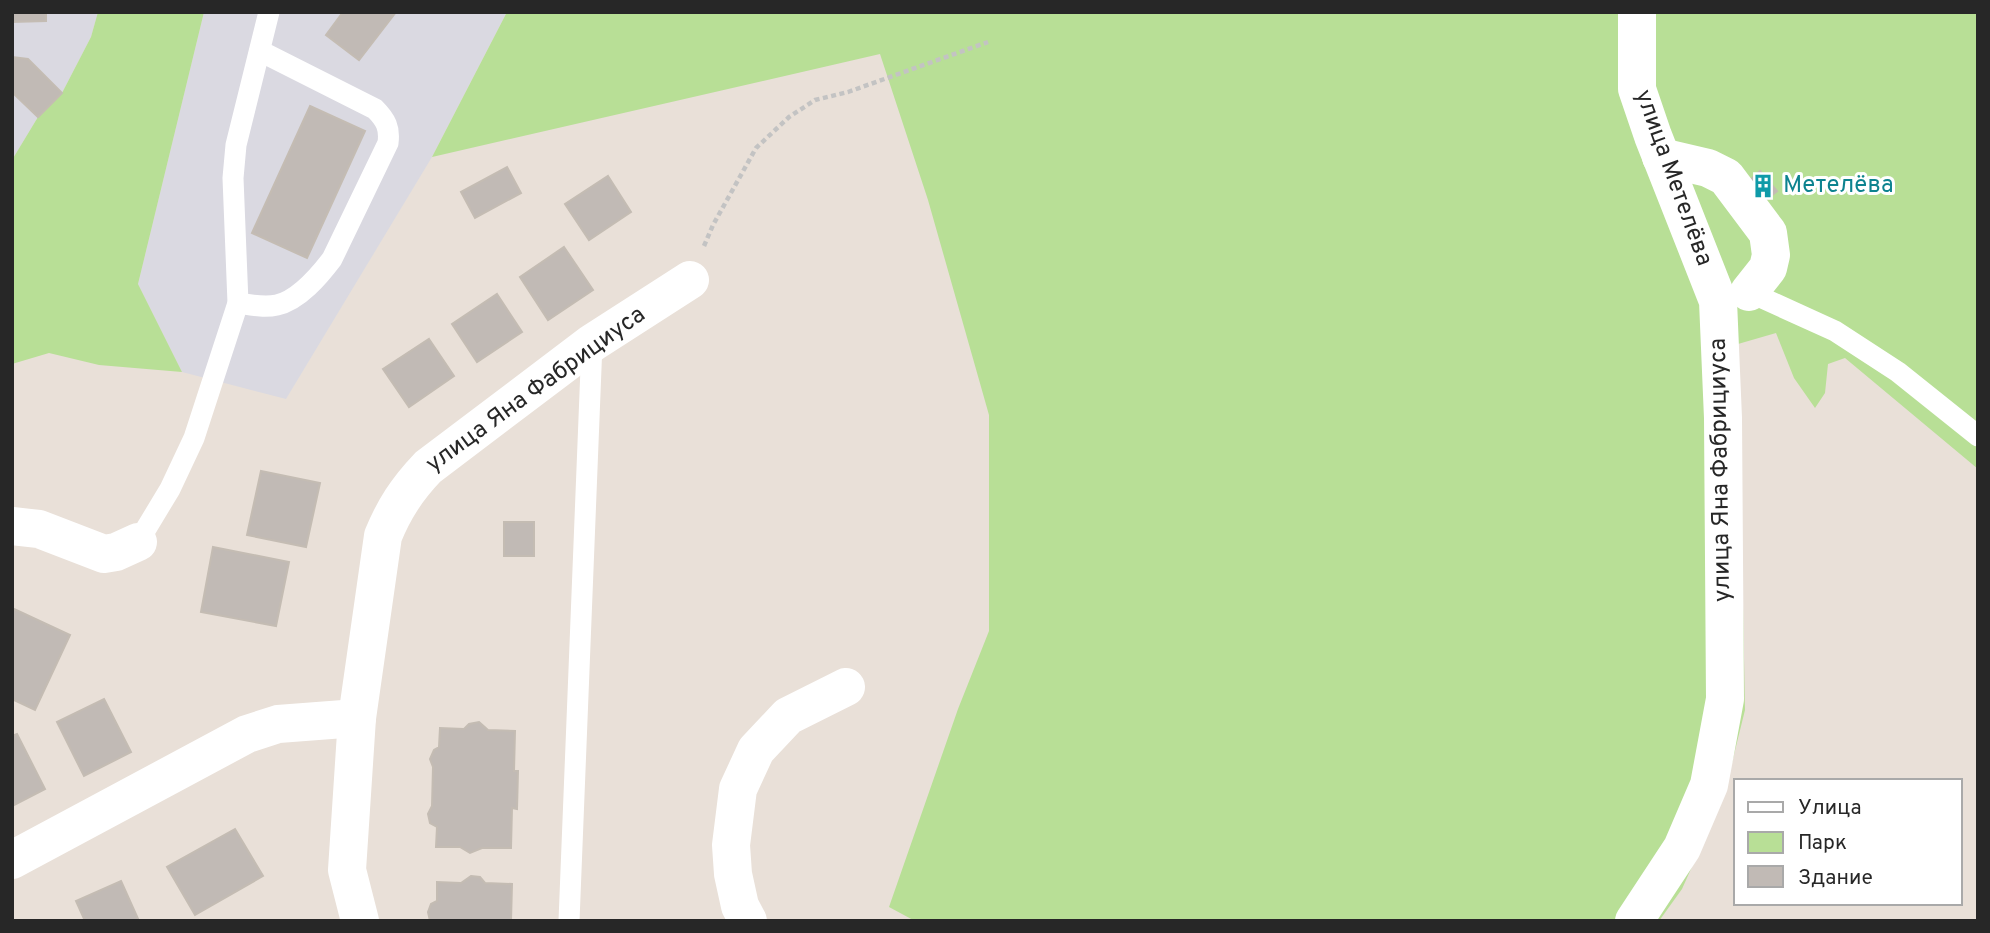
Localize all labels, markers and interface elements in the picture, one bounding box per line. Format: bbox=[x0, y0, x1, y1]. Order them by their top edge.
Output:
street label: улица Метелёва bbox=[1627, 86, 1719, 270]
place label: Метелёва bbox=[1783, 171, 1894, 201]
building icon: Метелёва bbox=[1749, 172, 1777, 200]
street label: улица Яна Фабрициуса bbox=[420, 300, 652, 480]
street label: улица Яна Фабрициуса bbox=[1704, 338, 1738, 602]
legend bbox=[1734, 779, 1962, 905]
text: Улица bbox=[1798, 795, 1862, 822]
text: Парк bbox=[1798, 830, 1847, 857]
text: Здание bbox=[1798, 865, 1873, 892]

